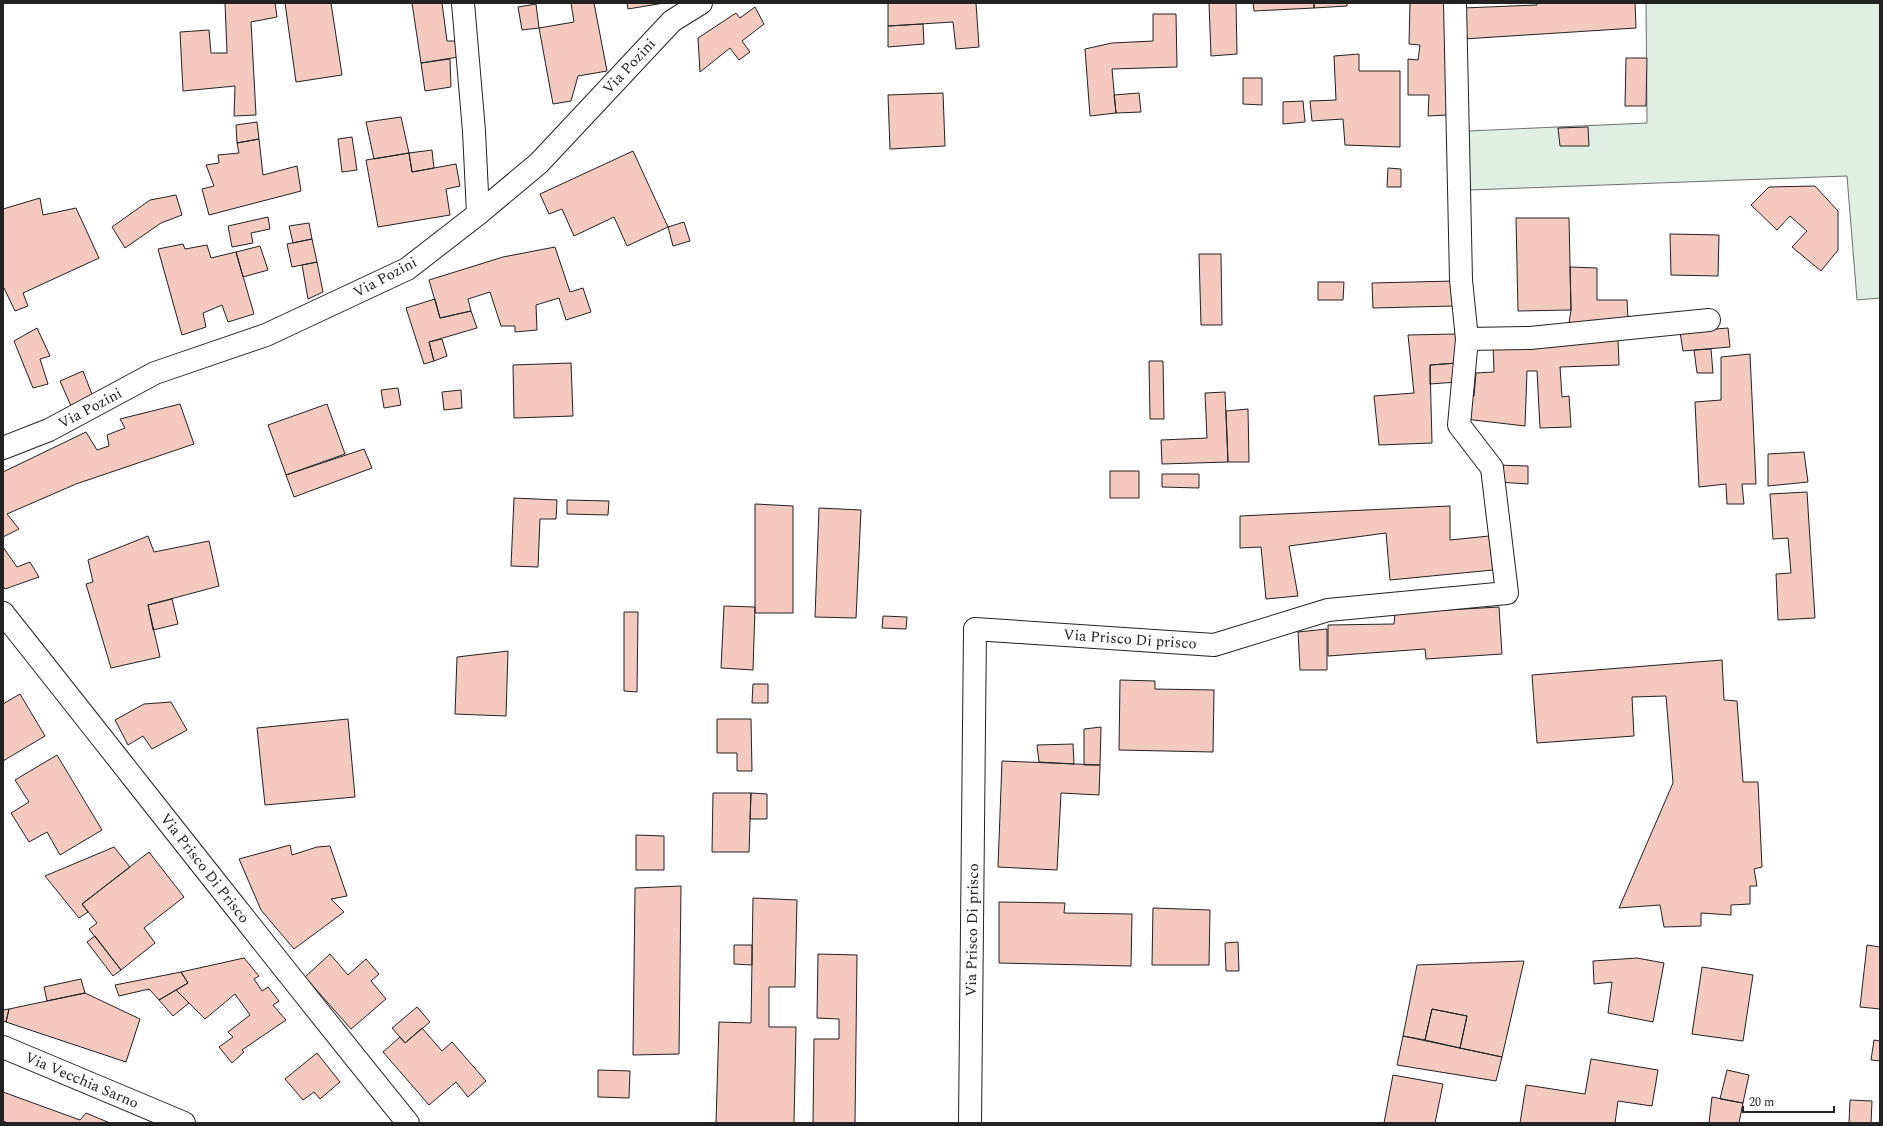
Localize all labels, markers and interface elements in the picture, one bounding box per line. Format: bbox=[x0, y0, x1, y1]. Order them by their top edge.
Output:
street label: Via Pozini bbox=[597, 33, 661, 100]
street label: Via Pozini bbox=[349, 251, 421, 304]
street label: Via Pozini bbox=[54, 382, 126, 435]
street label: Via Prisco Di prisco bbox=[1063, 623, 1197, 656]
street label: Via Prisco Di Prisco bbox=[154, 808, 255, 928]
street label: Via Prisco Di prisco bbox=[960, 863, 985, 997]
street label: Via Vecchia Sarno bbox=[21, 1046, 142, 1115]
scale bar bbox=[1743, 1088, 1834, 1114]
text: 20 m bbox=[1749, 1093, 1774, 1112]

